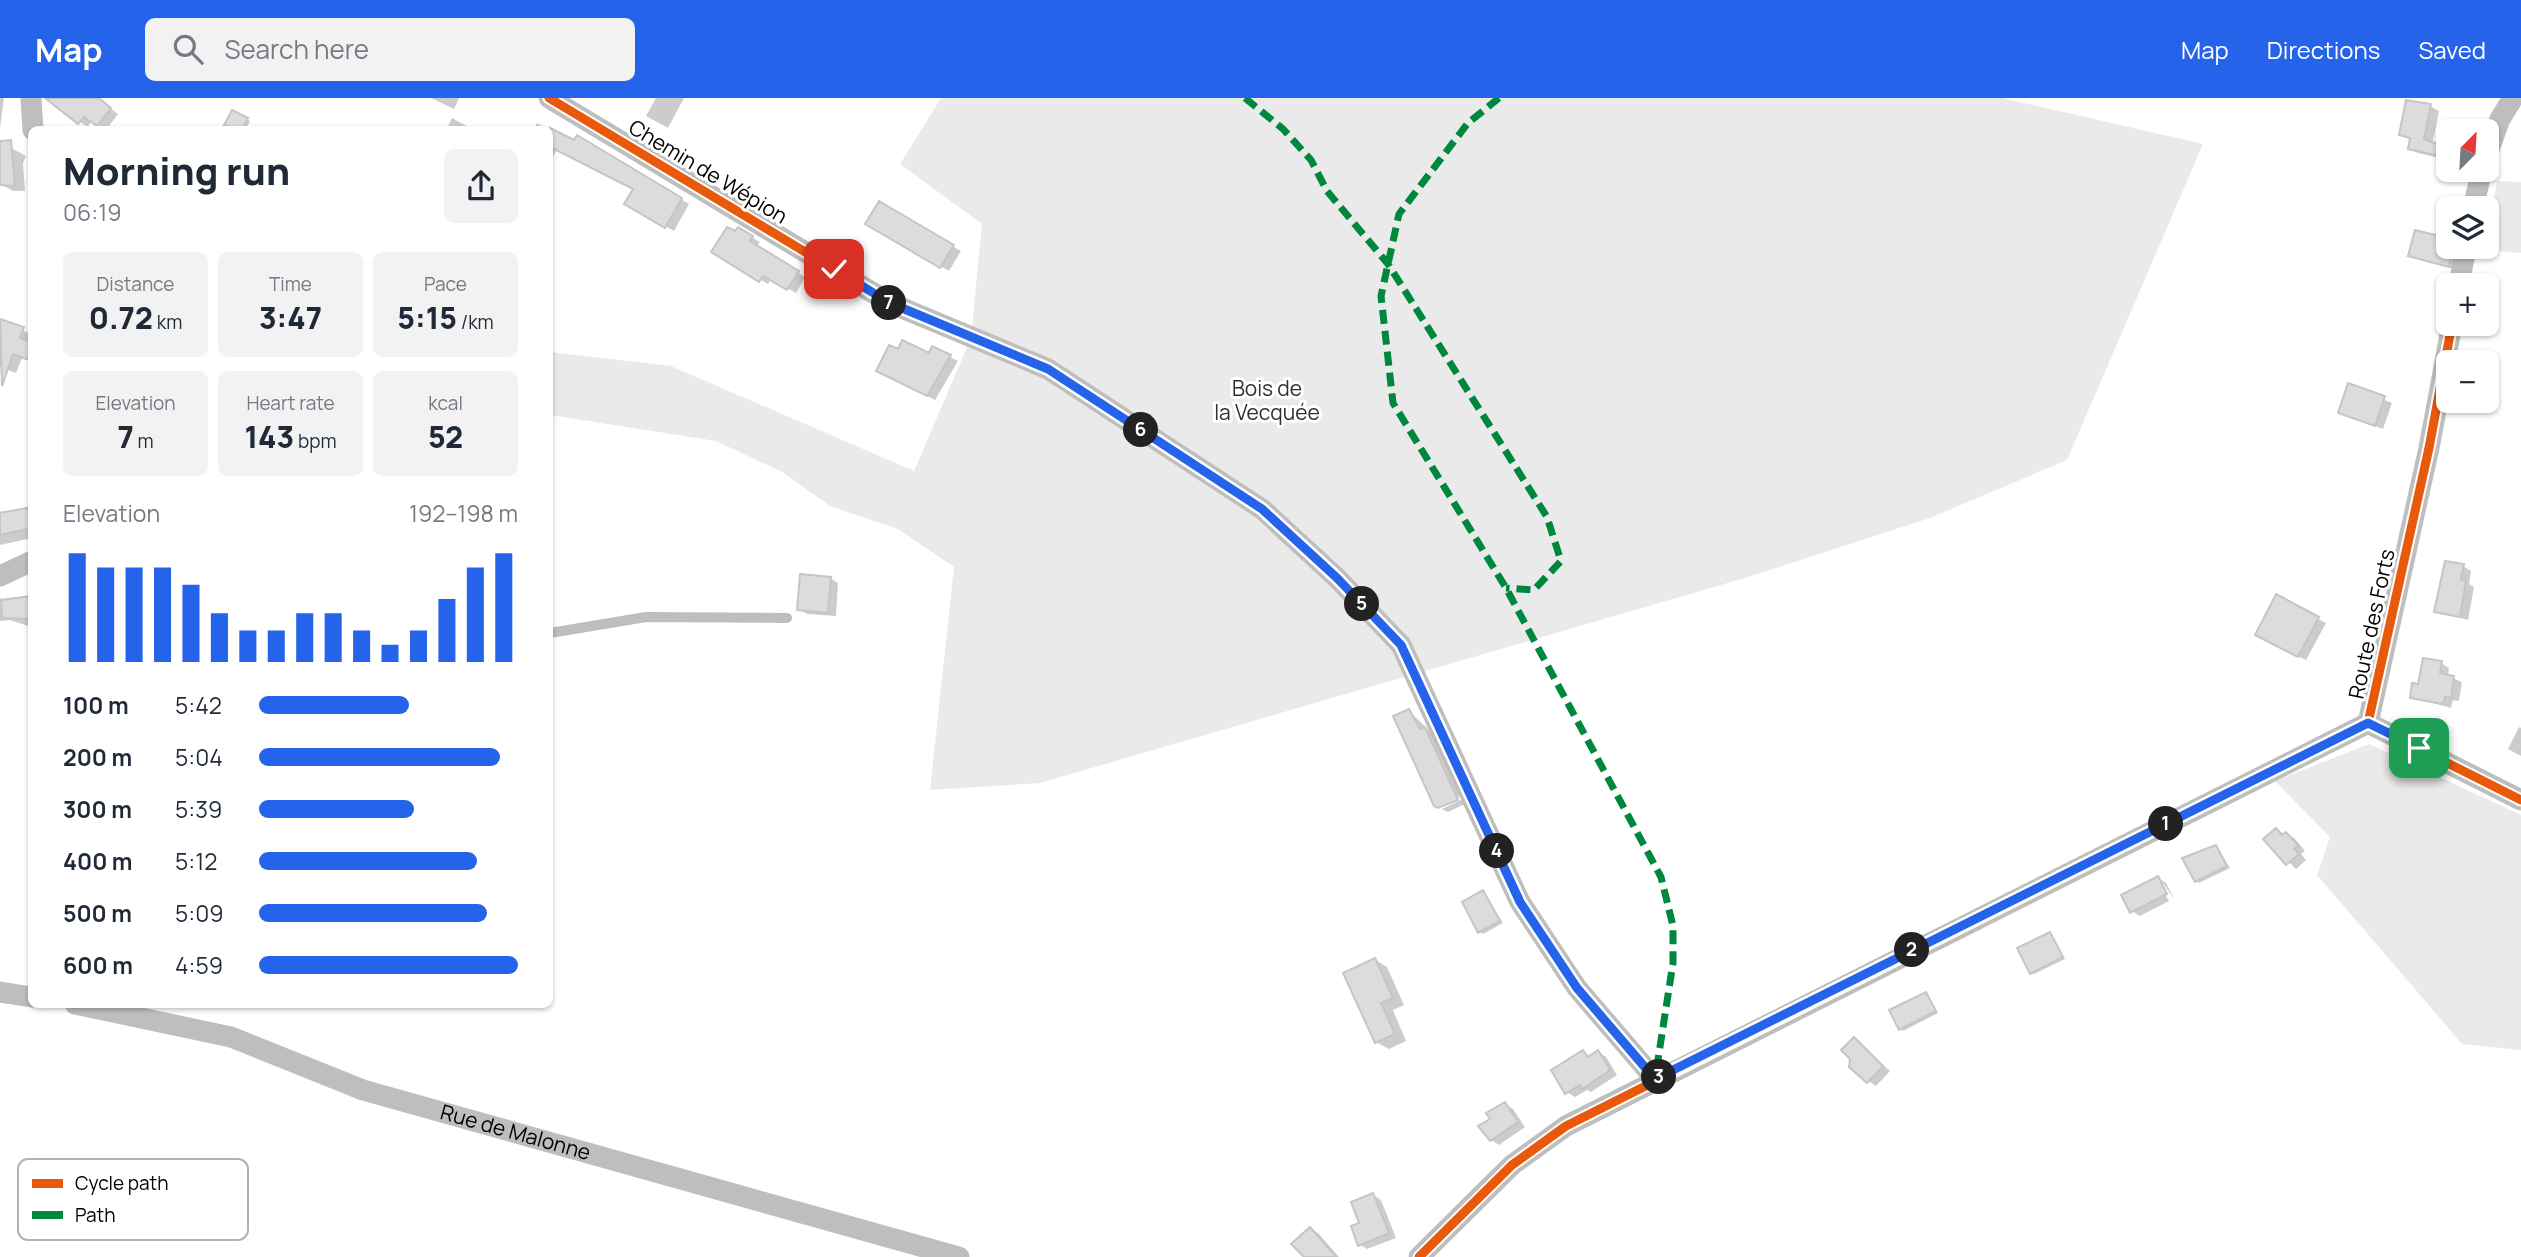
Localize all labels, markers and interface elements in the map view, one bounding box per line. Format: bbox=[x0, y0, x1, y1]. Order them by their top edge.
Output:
search box bbox=[145, 18, 635, 81]
text: Map bbox=[35, 27, 103, 72]
icon: search bbox=[169, 30, 207, 68]
text: Search here bbox=[225, 31, 369, 67]
text: Map bbox=[2181, 33, 2229, 66]
text: Directions bbox=[2267, 33, 2380, 66]
text: Saved bbox=[2418, 33, 2486, 66]
street label: Chemin de Wépion bbox=[624, 113, 793, 230]
north arrow bbox=[2436, 119, 2499, 182]
map controls bbox=[2436, 119, 2499, 413]
text: Morning run bbox=[63, 144, 290, 196]
button: share bbox=[444, 149, 518, 223]
text: 06:19 bbox=[63, 196, 121, 228]
button: layers bbox=[2436, 196, 2499, 259]
pin bbox=[804, 239, 864, 299]
icon: check bbox=[815, 250, 853, 288]
text: Distance bbox=[97, 271, 174, 297]
text: Time bbox=[269, 271, 312, 297]
text: Pace bbox=[424, 271, 467, 297]
button: + bbox=[2436, 273, 2499, 336]
pin: 7 bbox=[872, 286, 906, 320]
text: 7 bbox=[883, 289, 894, 315]
text: 0.72 bbox=[89, 297, 153, 338]
text: 3:47 bbox=[259, 297, 322, 338]
text: 5:15 bbox=[397, 297, 457, 338]
text: km bbox=[153, 309, 182, 335]
text: /km bbox=[457, 309, 494, 335]
button: − bbox=[2436, 350, 2499, 413]
park label: Bois de la Vecquée bbox=[1214, 374, 1320, 426]
text: Elevation bbox=[95, 390, 176, 416]
text: Heart rate bbox=[246, 390, 335, 416]
text: kcal bbox=[428, 390, 463, 416]
pin: 6 bbox=[1124, 412, 1158, 448]
text: 7 bbox=[117, 416, 134, 457]
text: 143 bbox=[244, 416, 294, 457]
text: 52 bbox=[428, 416, 463, 457]
text: 6 bbox=[1135, 416, 1146, 442]
text: m bbox=[134, 428, 154, 454]
text: bpm bbox=[294, 428, 337, 454]
text: Elevation bbox=[63, 497, 160, 529]
text: 192–198 m bbox=[409, 497, 518, 529]
street label: Route des Forts bbox=[2342, 546, 2401, 701]
pin: 5 bbox=[1344, 587, 1380, 622]
text: 5 bbox=[1356, 590, 1367, 616]
text: 100 m bbox=[63, 689, 129, 721]
text: 5:42 bbox=[175, 689, 222, 721]
pin bbox=[2389, 718, 2449, 778]
icon: arrive bbox=[2400, 729, 2438, 767]
text: 200 m bbox=[63, 741, 132, 773]
text: 5:04 bbox=[175, 741, 223, 773]
text: 300 m bbox=[63, 793, 132, 825]
text: 5:39 bbox=[175, 793, 222, 825]
pin: 1 bbox=[2148, 806, 2184, 842]
text: 1 bbox=[2161, 810, 2170, 836]
pin: 4 bbox=[1480, 834, 1514, 868]
text: 4 bbox=[1491, 837, 1502, 863]
text: 400 m bbox=[63, 845, 133, 877]
text: 5:12 bbox=[175, 845, 217, 877]
text: 500 m bbox=[63, 897, 132, 929]
text: 5:09 bbox=[175, 897, 223, 929]
pin: 2 bbox=[1895, 932, 1930, 968]
text: 2 bbox=[1906, 936, 1917, 962]
text: 600 m bbox=[63, 949, 133, 981]
text: 4:59 bbox=[175, 949, 223, 981]
pin: 3 bbox=[1642, 1060, 1676, 1094]
text: 3 bbox=[1653, 1063, 1664, 1089]
street label: Rue de Malonne bbox=[437, 1097, 594, 1166]
legend bbox=[18, 1159, 248, 1240]
text: Cycle path bbox=[75, 1170, 169, 1196]
text: Path bbox=[75, 1202, 115, 1228]

